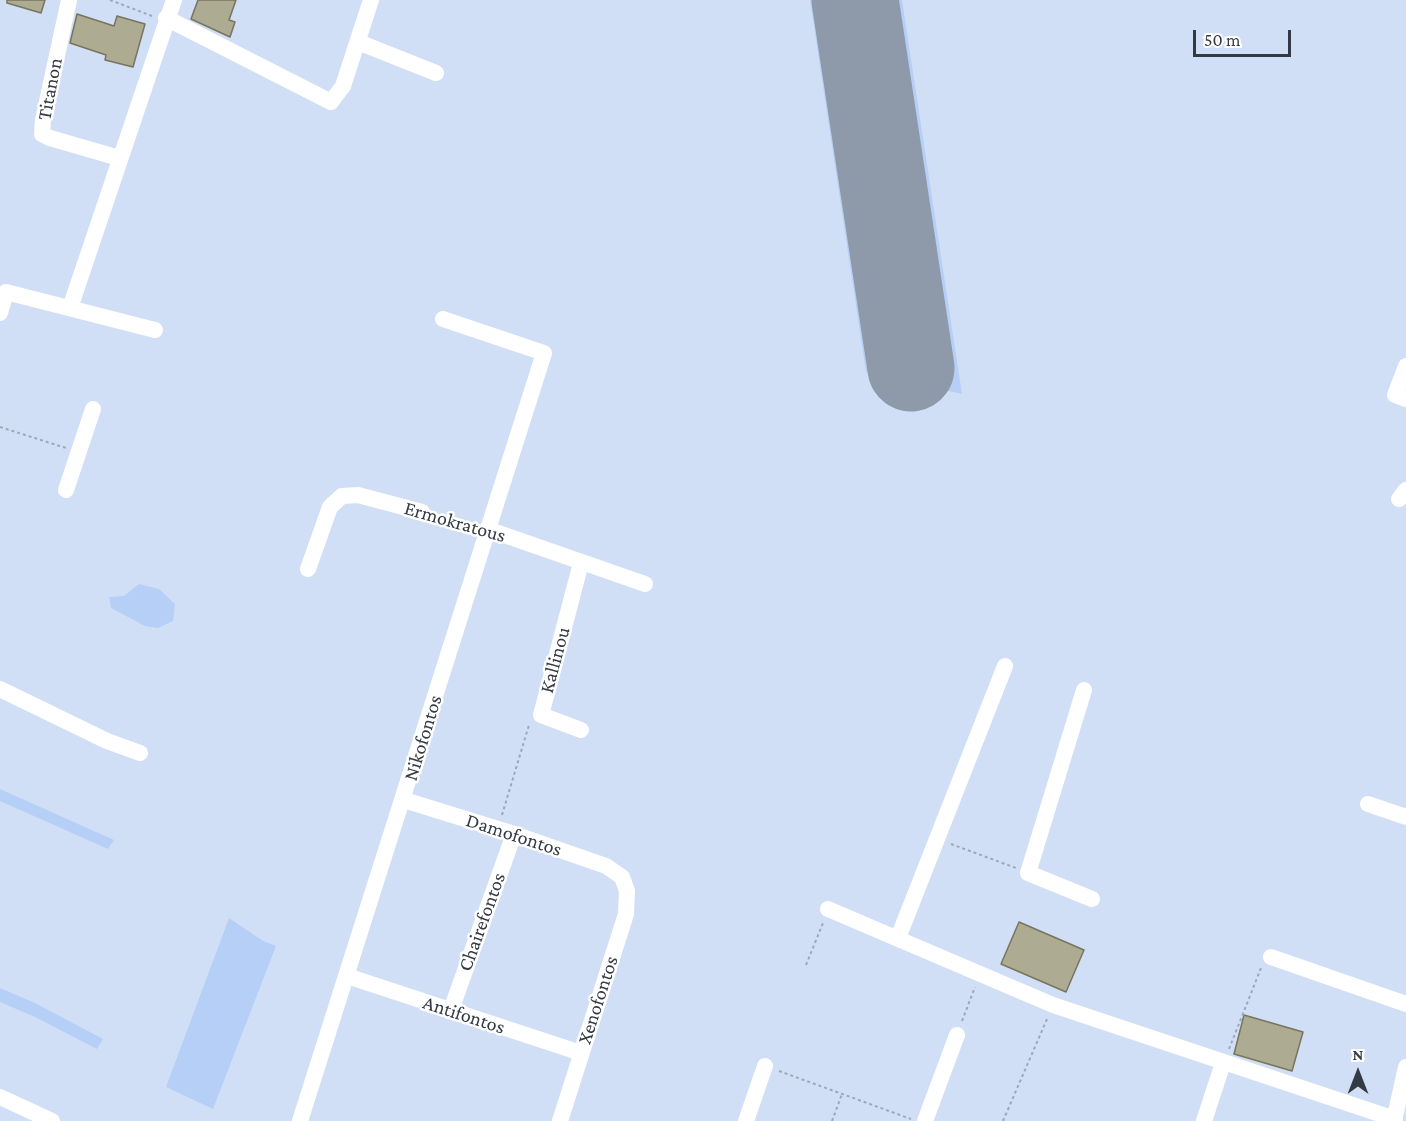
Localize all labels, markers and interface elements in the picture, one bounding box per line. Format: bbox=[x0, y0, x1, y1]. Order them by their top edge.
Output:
scale bar bbox=[1196, 18, 1294, 56]
text: 50 m bbox=[1204, 30, 1241, 50]
street label: Titanon bbox=[32, 56, 68, 122]
street label: Ermokratous bbox=[402, 496, 508, 548]
street label: Kallinou bbox=[535, 624, 575, 696]
street label: Nikofontos bbox=[399, 692, 447, 784]
street label: Damofontos bbox=[463, 808, 565, 862]
street label: Chairefontos bbox=[453, 869, 511, 975]
street label: Xenofontos bbox=[572, 953, 624, 1047]
street label: Antifontos bbox=[420, 990, 508, 1040]
north arrow bbox=[1328, 1043, 1388, 1103]
text: N bbox=[1353, 1046, 1363, 1063]

